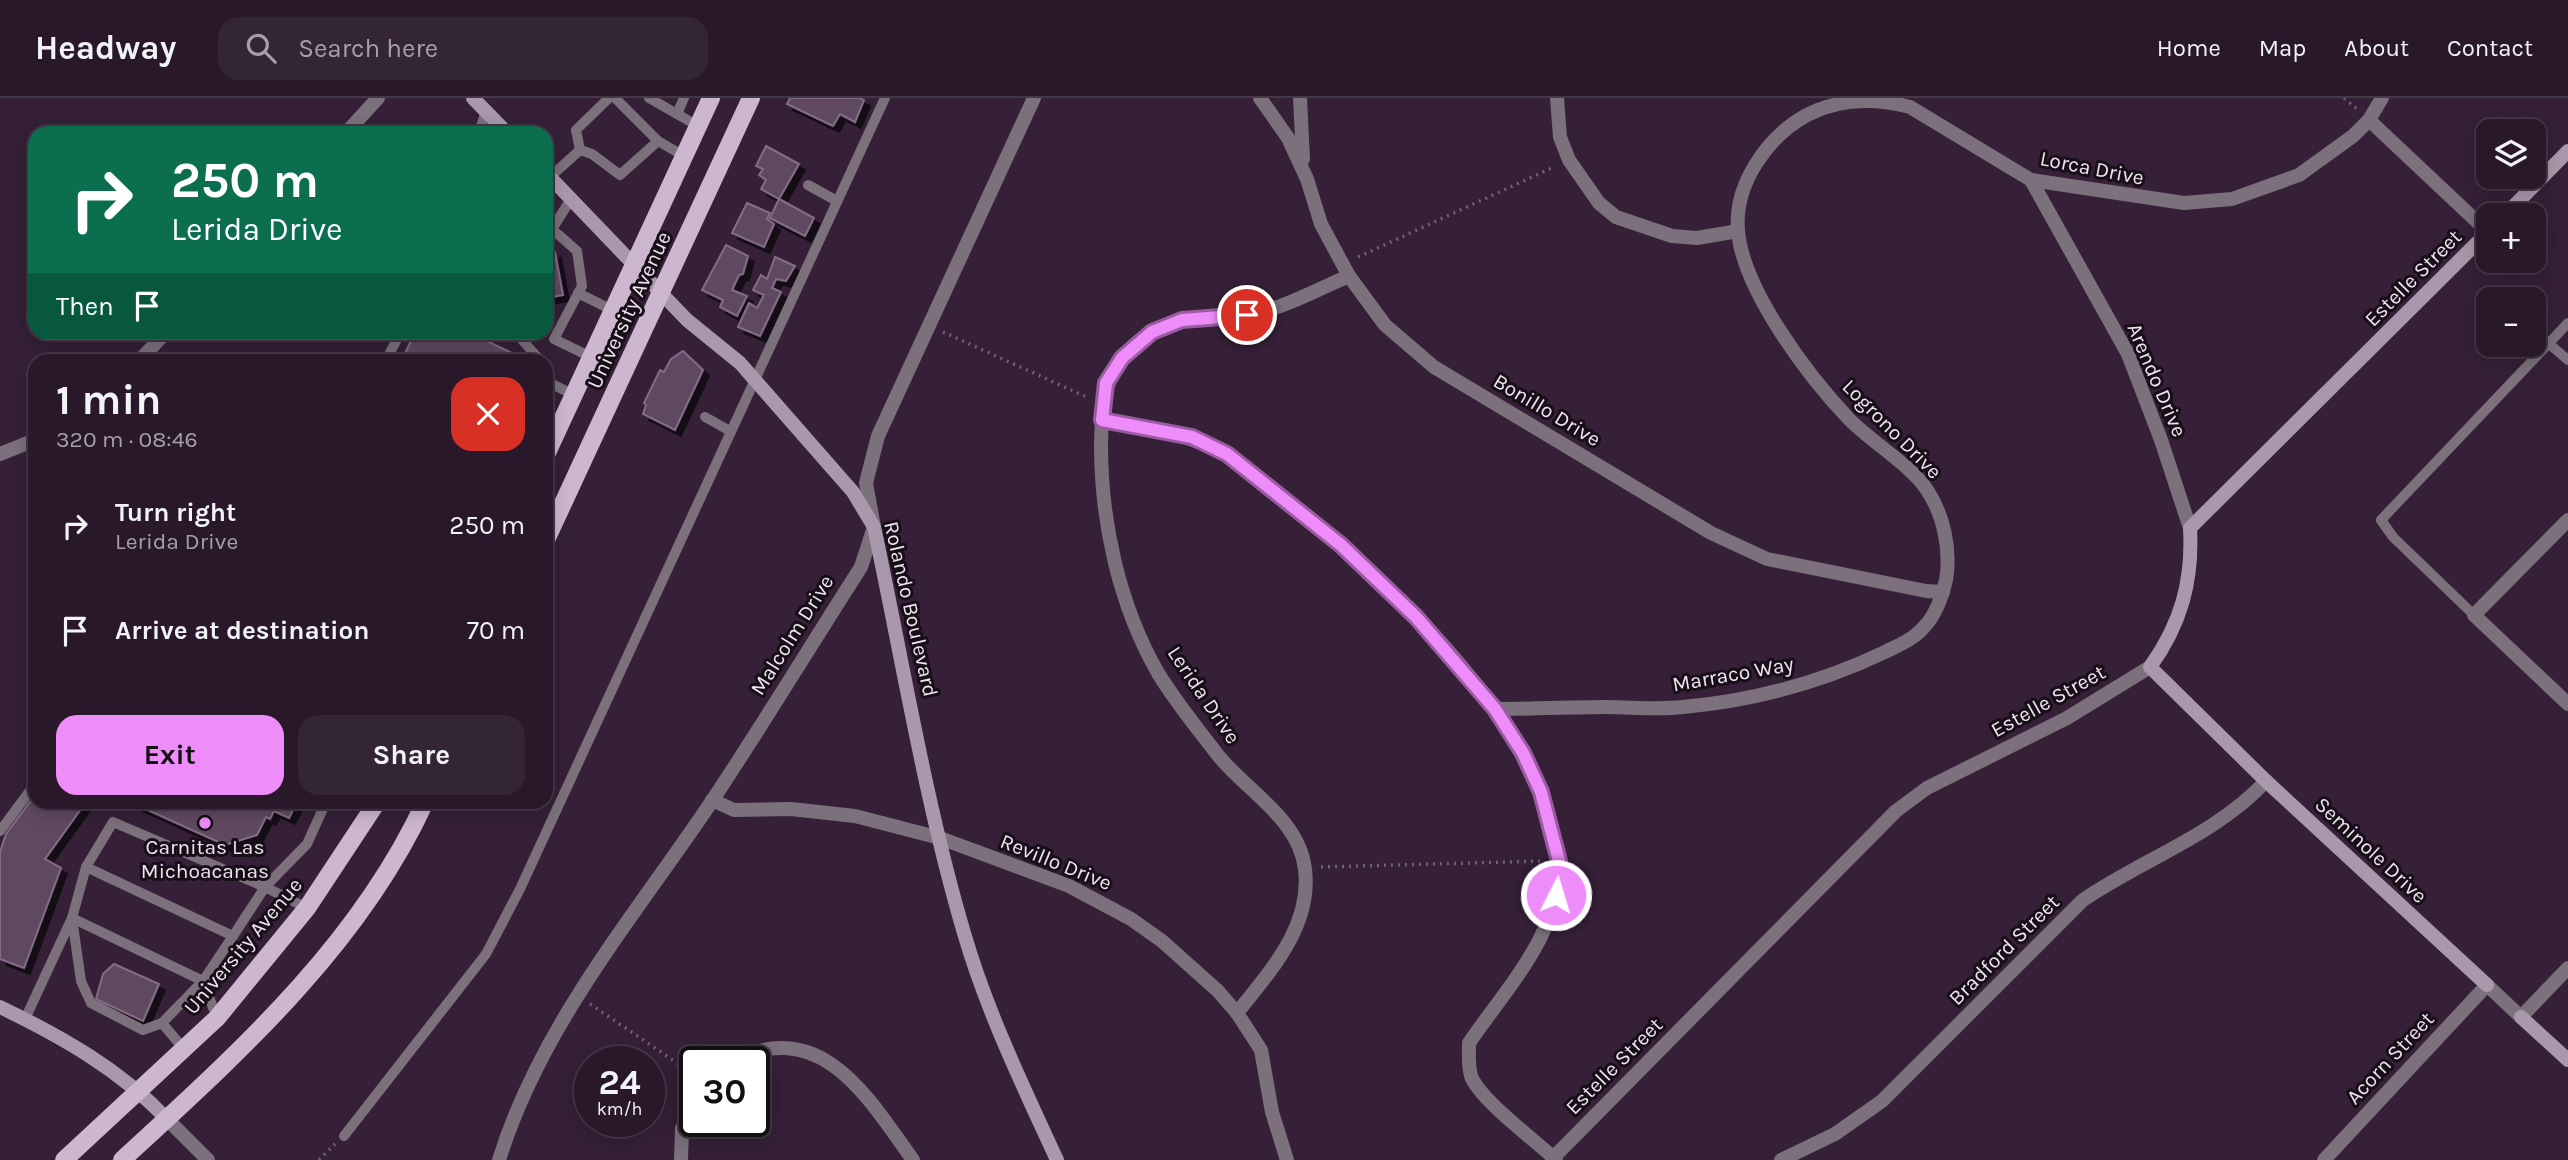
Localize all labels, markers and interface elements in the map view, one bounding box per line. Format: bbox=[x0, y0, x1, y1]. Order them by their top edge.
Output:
search box bbox=[218, 17, 708, 80]
text: Headway bbox=[35, 29, 176, 67]
icon: search bbox=[242, 29, 280, 67]
text: Search here bbox=[298, 33, 438, 64]
text: Home bbox=[2157, 34, 2221, 62]
text: Map bbox=[2259, 34, 2306, 62]
text: About bbox=[2344, 34, 2409, 62]
text: Contact bbox=[2447, 34, 2533, 62]
map controls bbox=[2476, 119, 2546, 357]
button: layers bbox=[2476, 119, 2546, 189]
street label: Lorca Drive bbox=[2038, 146, 2146, 190]
text: 250 m bbox=[171, 152, 319, 209]
icon: right bbox=[56, 154, 147, 245]
button: + bbox=[2476, 203, 2546, 273]
text: Lerida Drive bbox=[171, 211, 342, 248]
street label: Estelle Street bbox=[2360, 225, 2466, 331]
street label: University Avenue bbox=[582, 228, 676, 392]
pin bbox=[1217, 285, 1277, 345]
icon: arrive bbox=[128, 287, 166, 325]
button: − bbox=[2476, 287, 2546, 357]
text: Then bbox=[56, 291, 114, 322]
icon: arrive bbox=[1228, 296, 1266, 334]
street label: Arendo Drive bbox=[2122, 320, 2192, 440]
street label: Bonillo Drive bbox=[1489, 369, 1605, 451]
street label: Logrono Drive bbox=[1837, 374, 1947, 484]
text: 1 min bbox=[56, 375, 161, 425]
button: close bbox=[451, 377, 525, 451]
text: 320 m · 08:46 bbox=[56, 426, 198, 453]
text: Turn right bbox=[115, 497, 236, 528]
icon: right bbox=[56, 507, 94, 545]
text: 250 m bbox=[449, 510, 525, 541]
street label: Rolando Boulevard bbox=[879, 519, 943, 699]
text: Lerida Drive bbox=[115, 528, 238, 555]
street label: Malcolm Drive bbox=[745, 571, 839, 699]
icon: arrive bbox=[56, 612, 94, 650]
text: Arrive at destination bbox=[115, 615, 369, 646]
text: 70 m bbox=[467, 615, 525, 646]
street label: Lerida Drive bbox=[1163, 642, 1245, 748]
street label: Marraco Way bbox=[1670, 651, 1796, 696]
street label: Estelle Street bbox=[1987, 660, 2109, 742]
button: Exit bbox=[56, 715, 284, 795]
button: Share bbox=[298, 715, 525, 795]
street label: Seminole Drive bbox=[2310, 792, 2432, 908]
marker: Carnitas Las Michoacanas bbox=[197, 815, 213, 831]
street label: Revillo Drive bbox=[997, 829, 1115, 895]
place label: Carnitas Las Michoacanas bbox=[141, 835, 269, 883]
position arrow bbox=[1519, 858, 1593, 932]
street label: University Avenue bbox=[179, 873, 307, 1019]
street label: Bradford Street bbox=[1944, 890, 2064, 1010]
street label: Acorn Street bbox=[2341, 1007, 2439, 1109]
street label: Estelle Street bbox=[1561, 1013, 1667, 1119]
speed limit sign: 30 bbox=[679, 1046, 770, 1137]
text: 24 bbox=[599, 1062, 641, 1103]
text: km/h bbox=[597, 1098, 642, 1120]

